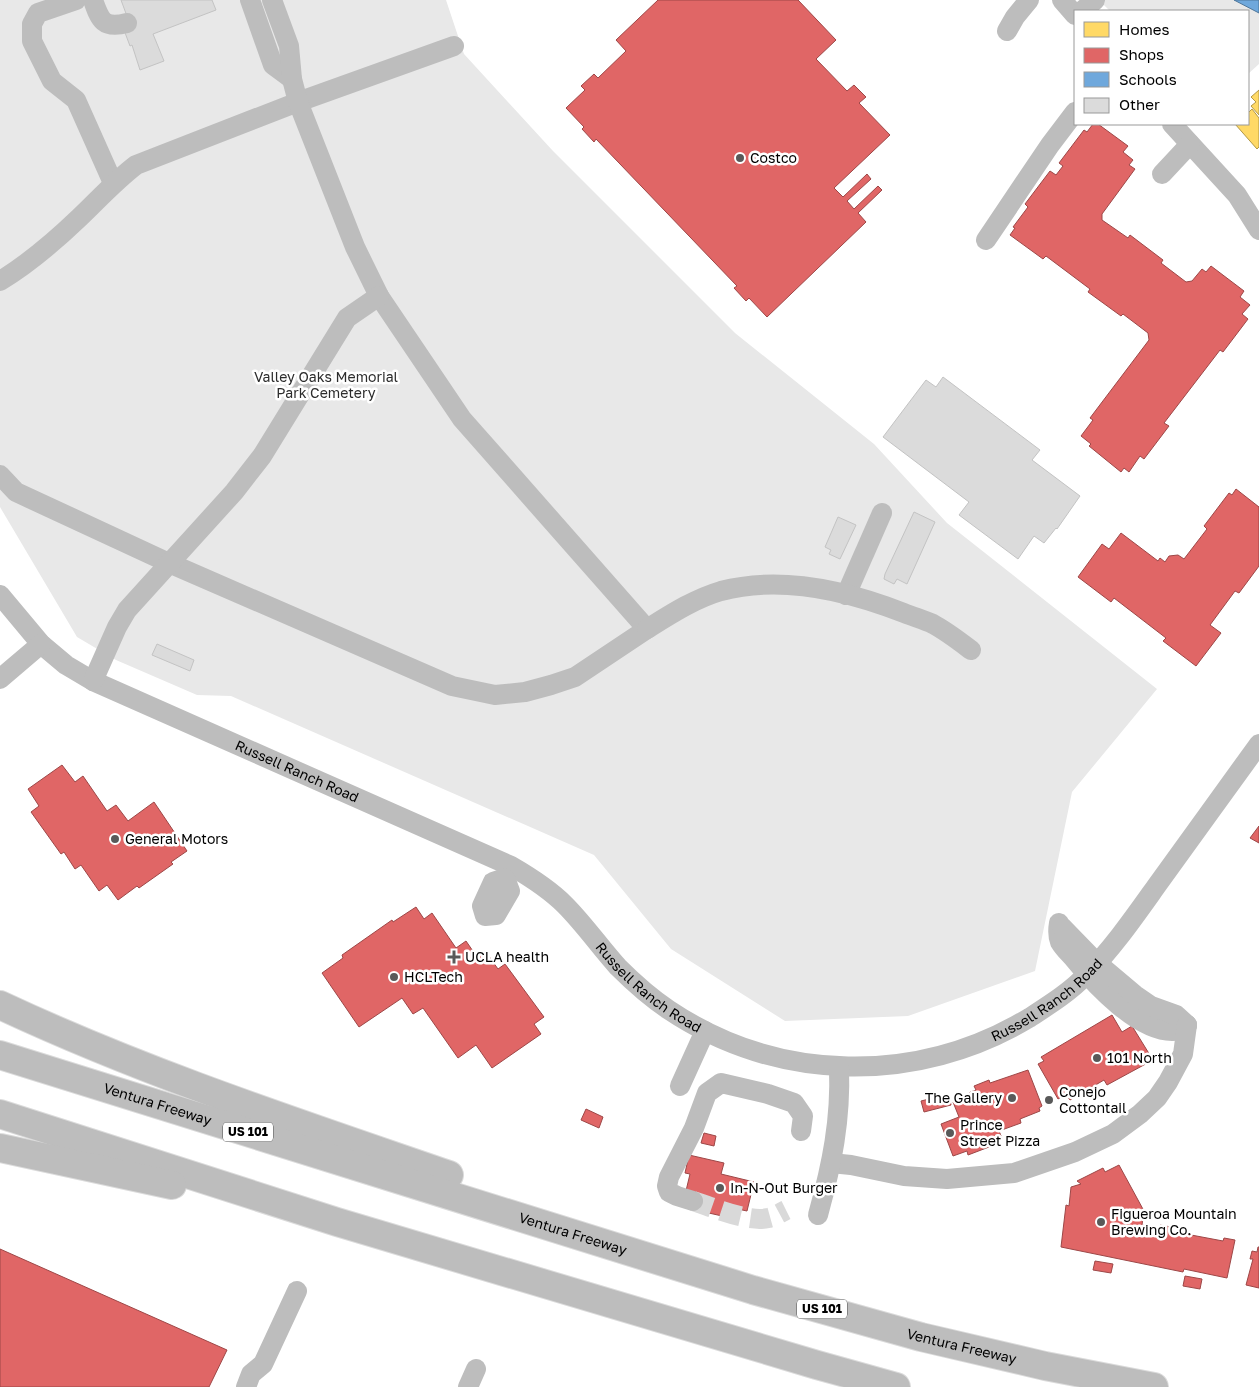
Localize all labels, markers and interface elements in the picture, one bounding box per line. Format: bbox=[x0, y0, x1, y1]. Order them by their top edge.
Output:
legend bbox=[1074, 10, 1249, 125]
text: Homes bbox=[1119, 20, 1169, 38]
text: Shops bbox=[1119, 45, 1164, 63]
text: Schools bbox=[1119, 70, 1177, 88]
text: Other bbox=[1119, 95, 1160, 113]
place label: Costco bbox=[750, 149, 797, 166]
marker: Costco bbox=[734, 152, 746, 164]
park label: Valley Oaks Memorial Park Cemetery bbox=[254, 368, 398, 401]
street label: Russell Ranch Road bbox=[233, 736, 362, 806]
place label: General Motors bbox=[125, 830, 228, 847]
marker: General Motors bbox=[109, 833, 121, 845]
street label: Russell Ranch Road bbox=[593, 938, 705, 1036]
place label: UCLA health bbox=[465, 948, 549, 965]
marker: UCLA health bbox=[447, 950, 461, 964]
street label: Russell Ranch Road bbox=[988, 955, 1105, 1045]
place label: HCLTech bbox=[404, 968, 463, 985]
marker: HCLTech bbox=[388, 971, 400, 983]
place label: 101 North bbox=[1107, 1049, 1172, 1066]
marker: 101 North bbox=[1091, 1052, 1103, 1064]
street label: Ventura Freeway bbox=[102, 1079, 214, 1129]
place label: Conejo Cottontail bbox=[1059, 1083, 1127, 1116]
place label: The Gallery bbox=[925, 1089, 1002, 1106]
marker: The Gallery bbox=[1006, 1092, 1018, 1104]
marker: Conejo Cottontail bbox=[1043, 1094, 1055, 1106]
place label: Prince Street Pizza bbox=[960, 1116, 1040, 1149]
road number: US 101 bbox=[223, 1122, 273, 1142]
marker: Prince Street Pizza bbox=[944, 1127, 956, 1139]
place label: In-N-Out Burger bbox=[730, 1179, 838, 1196]
marker: In-N-Out Burger bbox=[714, 1182, 726, 1194]
place label: Figueroa Mountain Brewing Co. bbox=[1111, 1205, 1237, 1238]
street label: Ventura Freeway bbox=[517, 1208, 629, 1258]
marker: Figueroa Mountain Brewing Co. bbox=[1095, 1216, 1107, 1228]
road number: US 101 bbox=[797, 1300, 847, 1318]
street label: Ventura Freeway bbox=[905, 1324, 1019, 1367]

